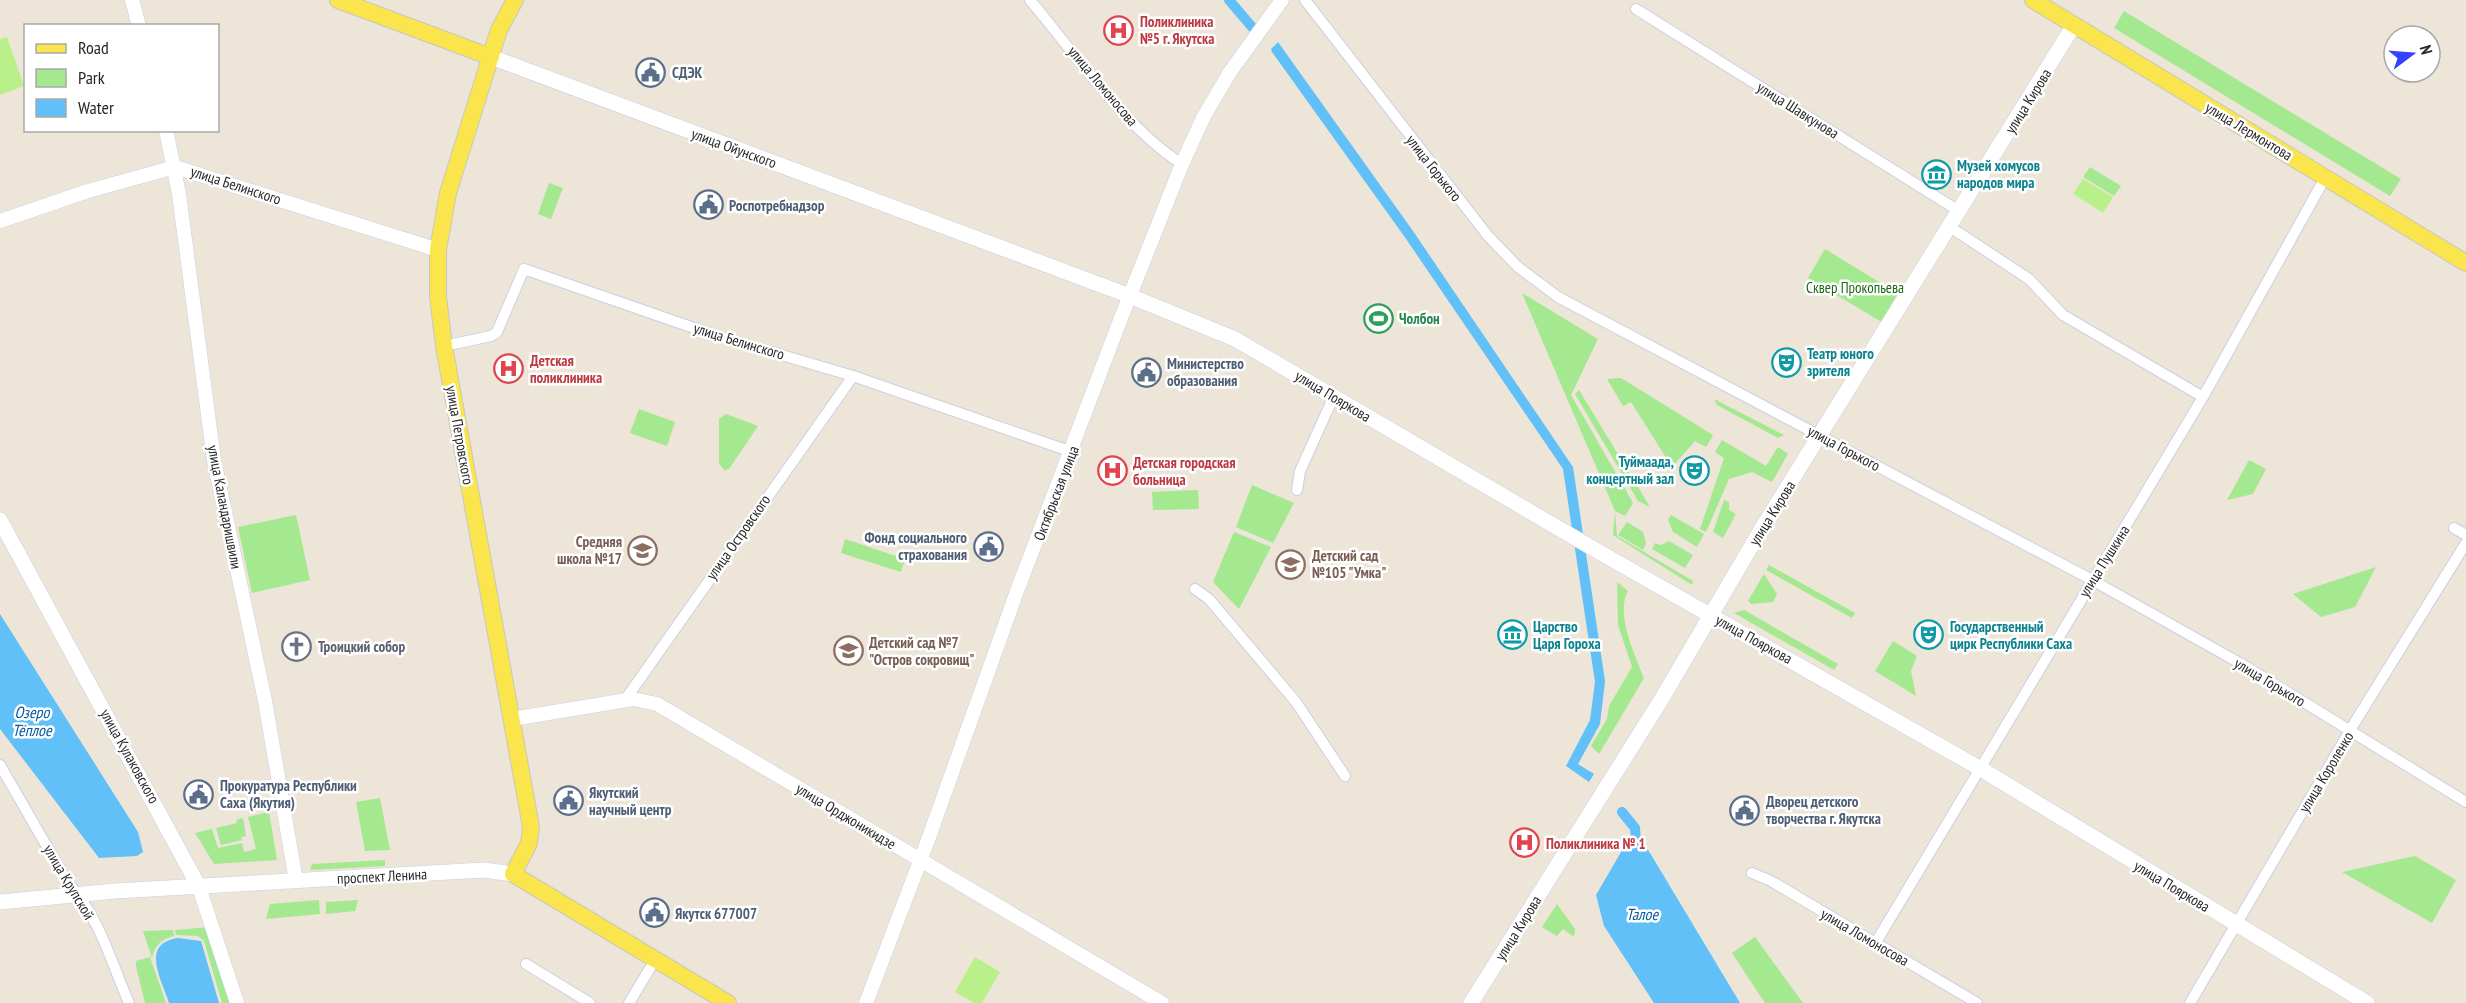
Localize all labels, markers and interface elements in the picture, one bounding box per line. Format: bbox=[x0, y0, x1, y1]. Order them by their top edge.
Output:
place label: Поликлиника №5 г. Якутска bbox=[1140, 12, 1214, 48]
hospital icon: Поликлиника №5 г. Якутска bbox=[1103, 14, 1135, 46]
legend bbox=[24, 24, 219, 132]
north arrow bbox=[2382, 24, 2442, 84]
text: Road bbox=[78, 36, 109, 59]
street label: улица Ломоносова bbox=[1064, 42, 1142, 130]
text: N bbox=[2416, 43, 2437, 57]
public building icon: СДЭК bbox=[635, 56, 667, 88]
place label: СДЭК bbox=[672, 63, 703, 82]
street label: улица Кирова bbox=[2001, 65, 2055, 137]
text: Park bbox=[78, 66, 105, 89]
street label: улица Шавкунова bbox=[1754, 77, 1842, 143]
text: Water bbox=[78, 96, 114, 119]
street label: улица Лермонтова bbox=[2202, 98, 2296, 164]
street label: улица Ойунского bbox=[689, 124, 779, 172]
street label: улица Горького bbox=[1402, 131, 1466, 205]
place label: Музей хомусов народов мира bbox=[1957, 156, 2040, 192]
museum icon: Музей хомусов народов мира bbox=[1920, 158, 1952, 190]
street label: улица Белинского bbox=[188, 161, 284, 209]
public building icon: Роспотребнадзор bbox=[692, 189, 724, 221]
place label: Роспотребнадзор bbox=[729, 196, 825, 215]
park label: Сквер Прокопьева bbox=[1806, 278, 1904, 297]
sports icon: Чолбон bbox=[1362, 302, 1394, 334]
place label: Чолбон bbox=[1399, 309, 1440, 328]
street label: улица Белинского bbox=[691, 318, 787, 364]
place label: Театр юного зрителя bbox=[1807, 344, 1874, 380]
theatre icon: Театр юного зрителя bbox=[1770, 346, 1802, 378]
place label: Детская поликлиника bbox=[530, 351, 602, 387]
hospital icon: Детская поликлиника bbox=[493, 353, 525, 385]
place label: Министерство образования bbox=[1167, 354, 1244, 390]
public building icon: Министерство образования bbox=[1130, 356, 1162, 388]
street label: улица Пояркова bbox=[1292, 366, 1374, 426]
street label: улица Петровского bbox=[442, 384, 478, 486]
street label: улица Горького bbox=[1804, 421, 1884, 475]
street label: улица Каландаришвили bbox=[204, 443, 246, 571]
street label: Октябрьская улица bbox=[1029, 443, 1083, 543]
place label: Туймаада, концертный зал bbox=[1586, 452, 1674, 488]
place label: Детская городская больница bbox=[1133, 453, 1236, 489]
theatre icon: Туймаада, концертный зал bbox=[1679, 454, 1711, 486]
hospital icon: Детская городская больница bbox=[1096, 455, 1128, 487]
street label: улица Кирова bbox=[1745, 477, 1799, 549]
street label: улица Островского bbox=[702, 491, 774, 583]
street label: улица Пушкина bbox=[2074, 521, 2134, 601]
place label: Фонд социального страхования bbox=[865, 528, 967, 564]
public building icon: Фонд социального страхования bbox=[972, 530, 1004, 562]
place label: Средняя школа №17 bbox=[557, 532, 622, 568]
school or university icon: Средняя школа №17 bbox=[627, 534, 659, 566]
place label: Детский сад №105 "Умка" bbox=[1312, 546, 1386, 582]
school or university icon: Детский сад №105 "Умка" bbox=[1275, 548, 1307, 580]
street label: улица Пояркова bbox=[1712, 610, 1796, 668]
place label: Царство Царя Гороха bbox=[1533, 617, 1601, 653]
place label: Государственный цирк Республики Саха bbox=[1950, 617, 2072, 653]
museum icon: Царство Царя Гороха bbox=[1496, 619, 1528, 651]
theatre icon: Государственный цирк Республики Саха bbox=[1913, 619, 1945, 651]
church icon: Троицкий собор bbox=[281, 630, 313, 662]
place label: Детский сад №7 "Остров сокровищ" bbox=[869, 633, 975, 669]
school or university icon: Детский сад №7 "Остров сокровищ" bbox=[832, 635, 864, 667]
place label: Троицкий собор bbox=[318, 637, 405, 656]
street label: улица Горького bbox=[2231, 653, 2309, 711]
water label: Озеро Тёплое bbox=[12, 702, 53, 740]
street label: улица Кулаковского bbox=[96, 705, 164, 807]
street label: улица Короленко bbox=[2294, 728, 2358, 816]
place label: Прокуратура Республики Саха (Якутия) bbox=[220, 776, 357, 812]
public building icon: Прокуратура Республики Саха (Якутия) bbox=[183, 778, 215, 810]
street label: улица Орджоникидзе bbox=[793, 779, 899, 853]
place label: Якутский научный центр bbox=[589, 783, 672, 819]
public building icon: Якутский научный центр bbox=[552, 785, 584, 817]
place label: Дворец детского творчества г. Якутска bbox=[1766, 792, 1881, 828]
public building icon: Дворец детского творчества г. Якутска bbox=[1729, 794, 1761, 826]
hospital icon: Поликлиника № 1 bbox=[1509, 827, 1541, 859]
place label: Поликлиника № 1 bbox=[1546, 834, 1646, 853]
street label: улица Крупской bbox=[39, 841, 99, 923]
street label: улица Пояркова bbox=[2131, 856, 2213, 916]
street label: проспект Ленина bbox=[336, 864, 428, 888]
street label: улица Кирова bbox=[1491, 892, 1545, 964]
public building icon: Якутск 677007 bbox=[638, 897, 670, 929]
place label: Якутск 677007 bbox=[675, 904, 757, 923]
water label: Талое bbox=[1626, 904, 1659, 924]
street label: улица Ломоносова bbox=[1817, 904, 1913, 970]

